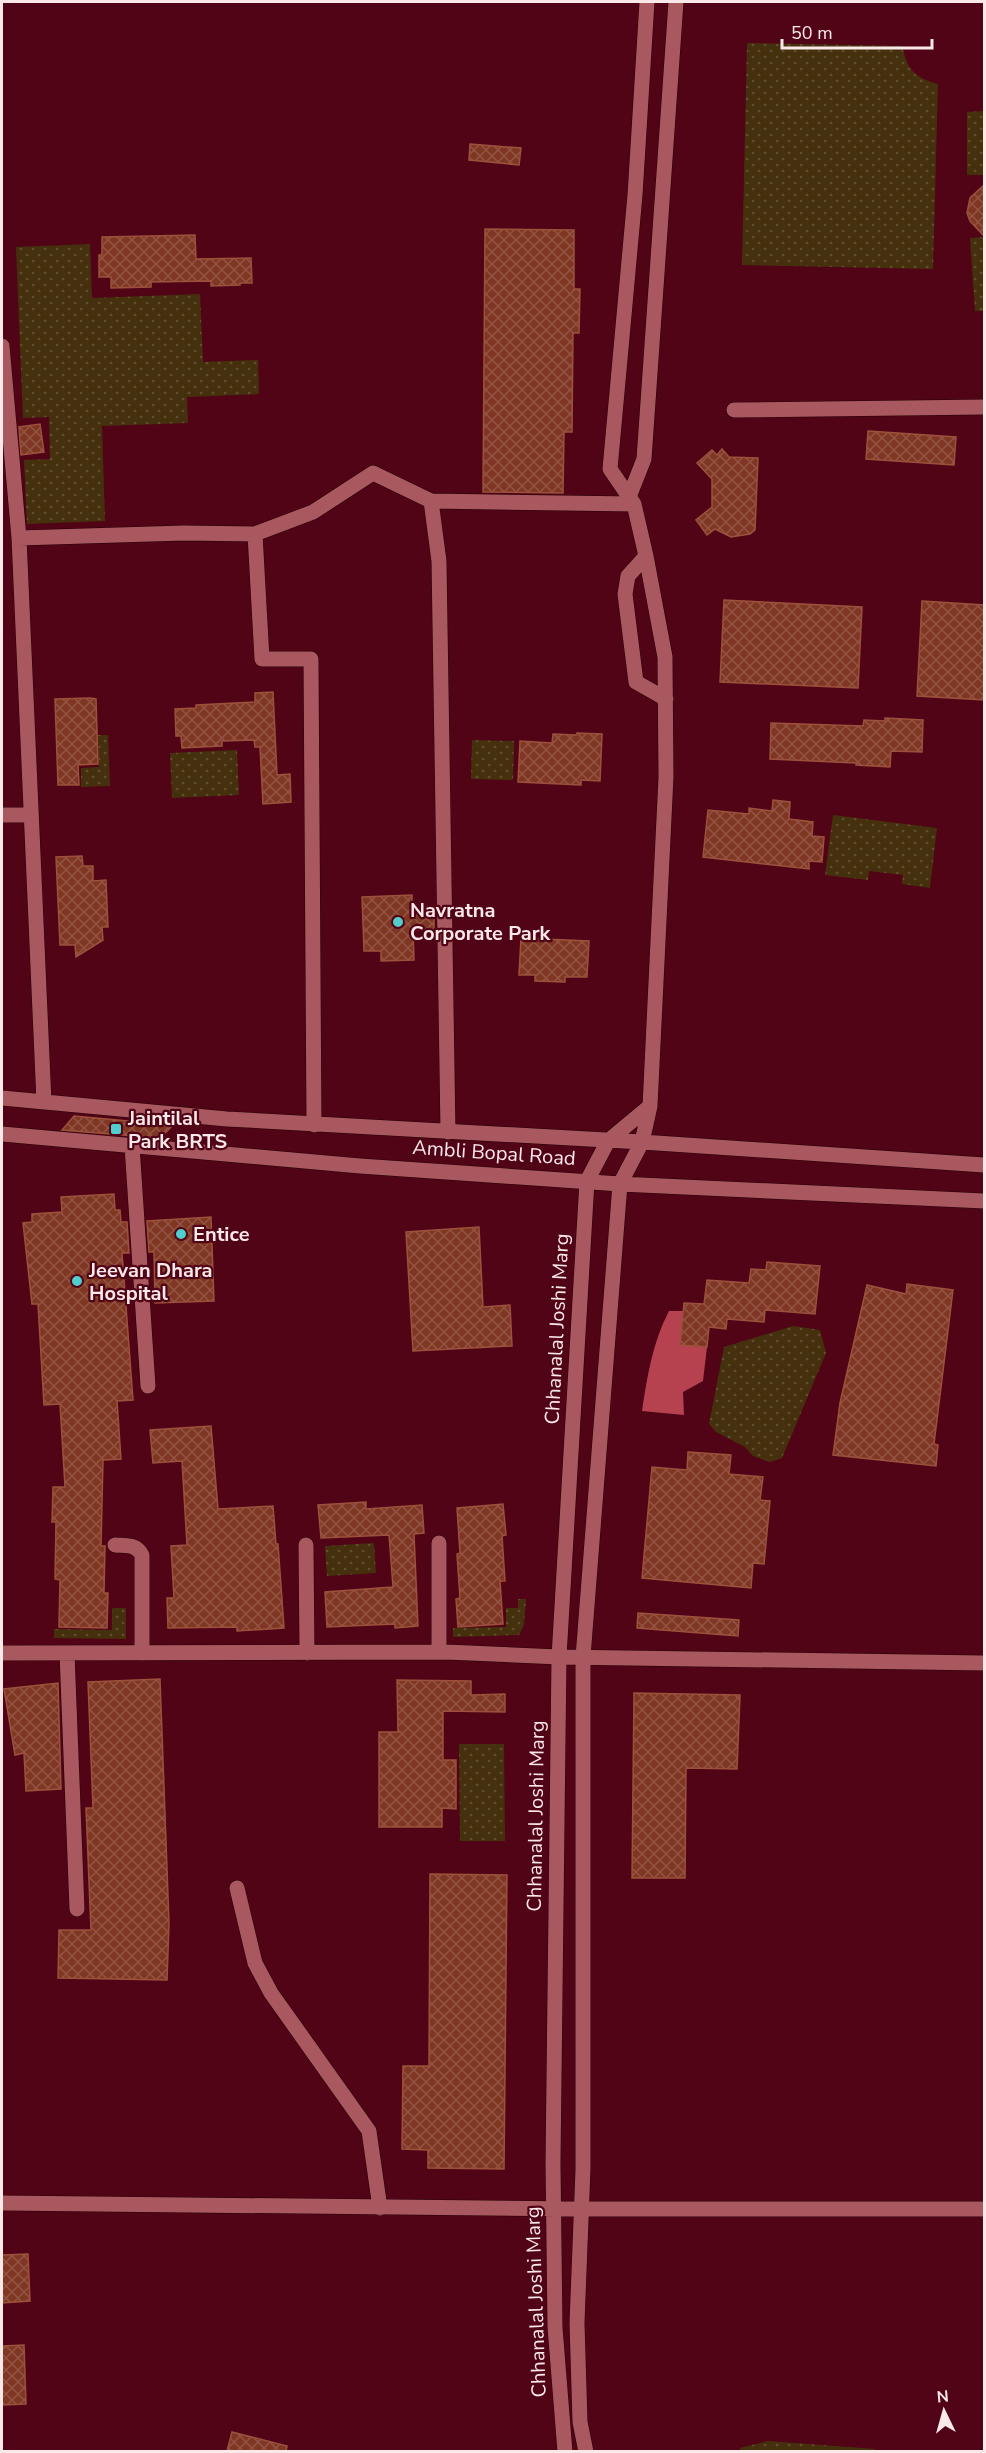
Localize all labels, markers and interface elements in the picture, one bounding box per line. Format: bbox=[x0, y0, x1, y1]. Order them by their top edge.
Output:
scale bar bbox=[782, 12, 932, 50]
text: 50 m bbox=[791, 21, 833, 45]
place label: Navratna Corporate Park bbox=[410, 897, 552, 947]
marker: Navratna Corporate Park bbox=[391, 915, 405, 929]
place label: Jaintilal Park BRTS bbox=[127, 1105, 227, 1155]
marker: Jaintilal Park BRTS bbox=[109, 1122, 123, 1136]
street label: Ambli Bopal Road bbox=[411, 1134, 577, 1172]
place label: Entice bbox=[193, 1221, 250, 1248]
marker: Entice bbox=[174, 1227, 188, 1241]
street label: Chhanalal Joshi Marg bbox=[539, 1233, 575, 1425]
place label: Jeevan Dhara Hospital bbox=[88, 1257, 213, 1307]
marker: Jeevan Dhara Hospital bbox=[70, 1274, 84, 1288]
street label: Chhanalal Joshi Marg bbox=[521, 1720, 551, 1912]
street label: Chhanalal Joshi Marg bbox=[519, 2206, 553, 2398]
north arrow bbox=[914, 2381, 974, 2441]
text: N bbox=[936, 2386, 950, 2409]

